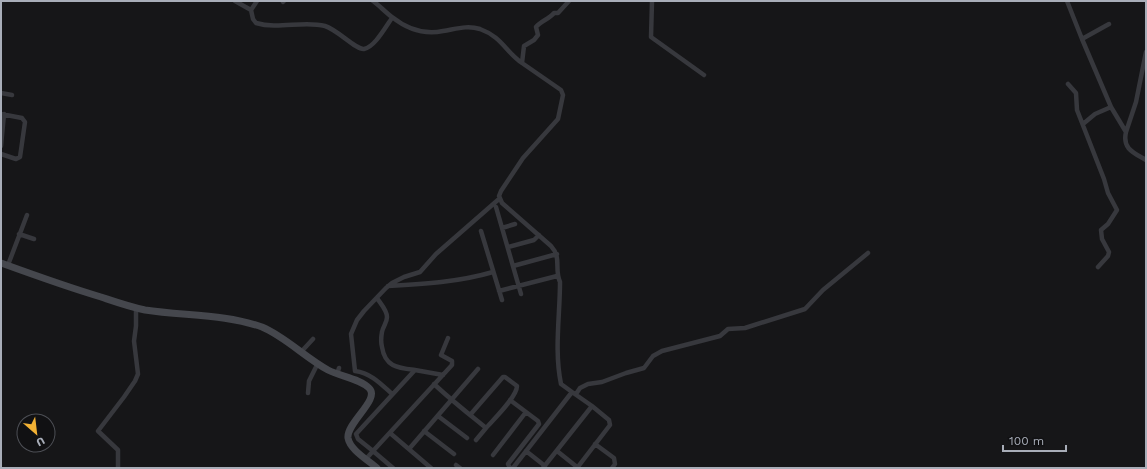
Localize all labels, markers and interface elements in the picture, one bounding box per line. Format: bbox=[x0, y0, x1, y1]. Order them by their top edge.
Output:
north arrow bbox=[16, 413, 56, 453]
scale bar bbox=[1003, 427, 1066, 453]
text: U bbox=[34, 434, 47, 449]
text: 100 m bbox=[1009, 434, 1044, 448]

